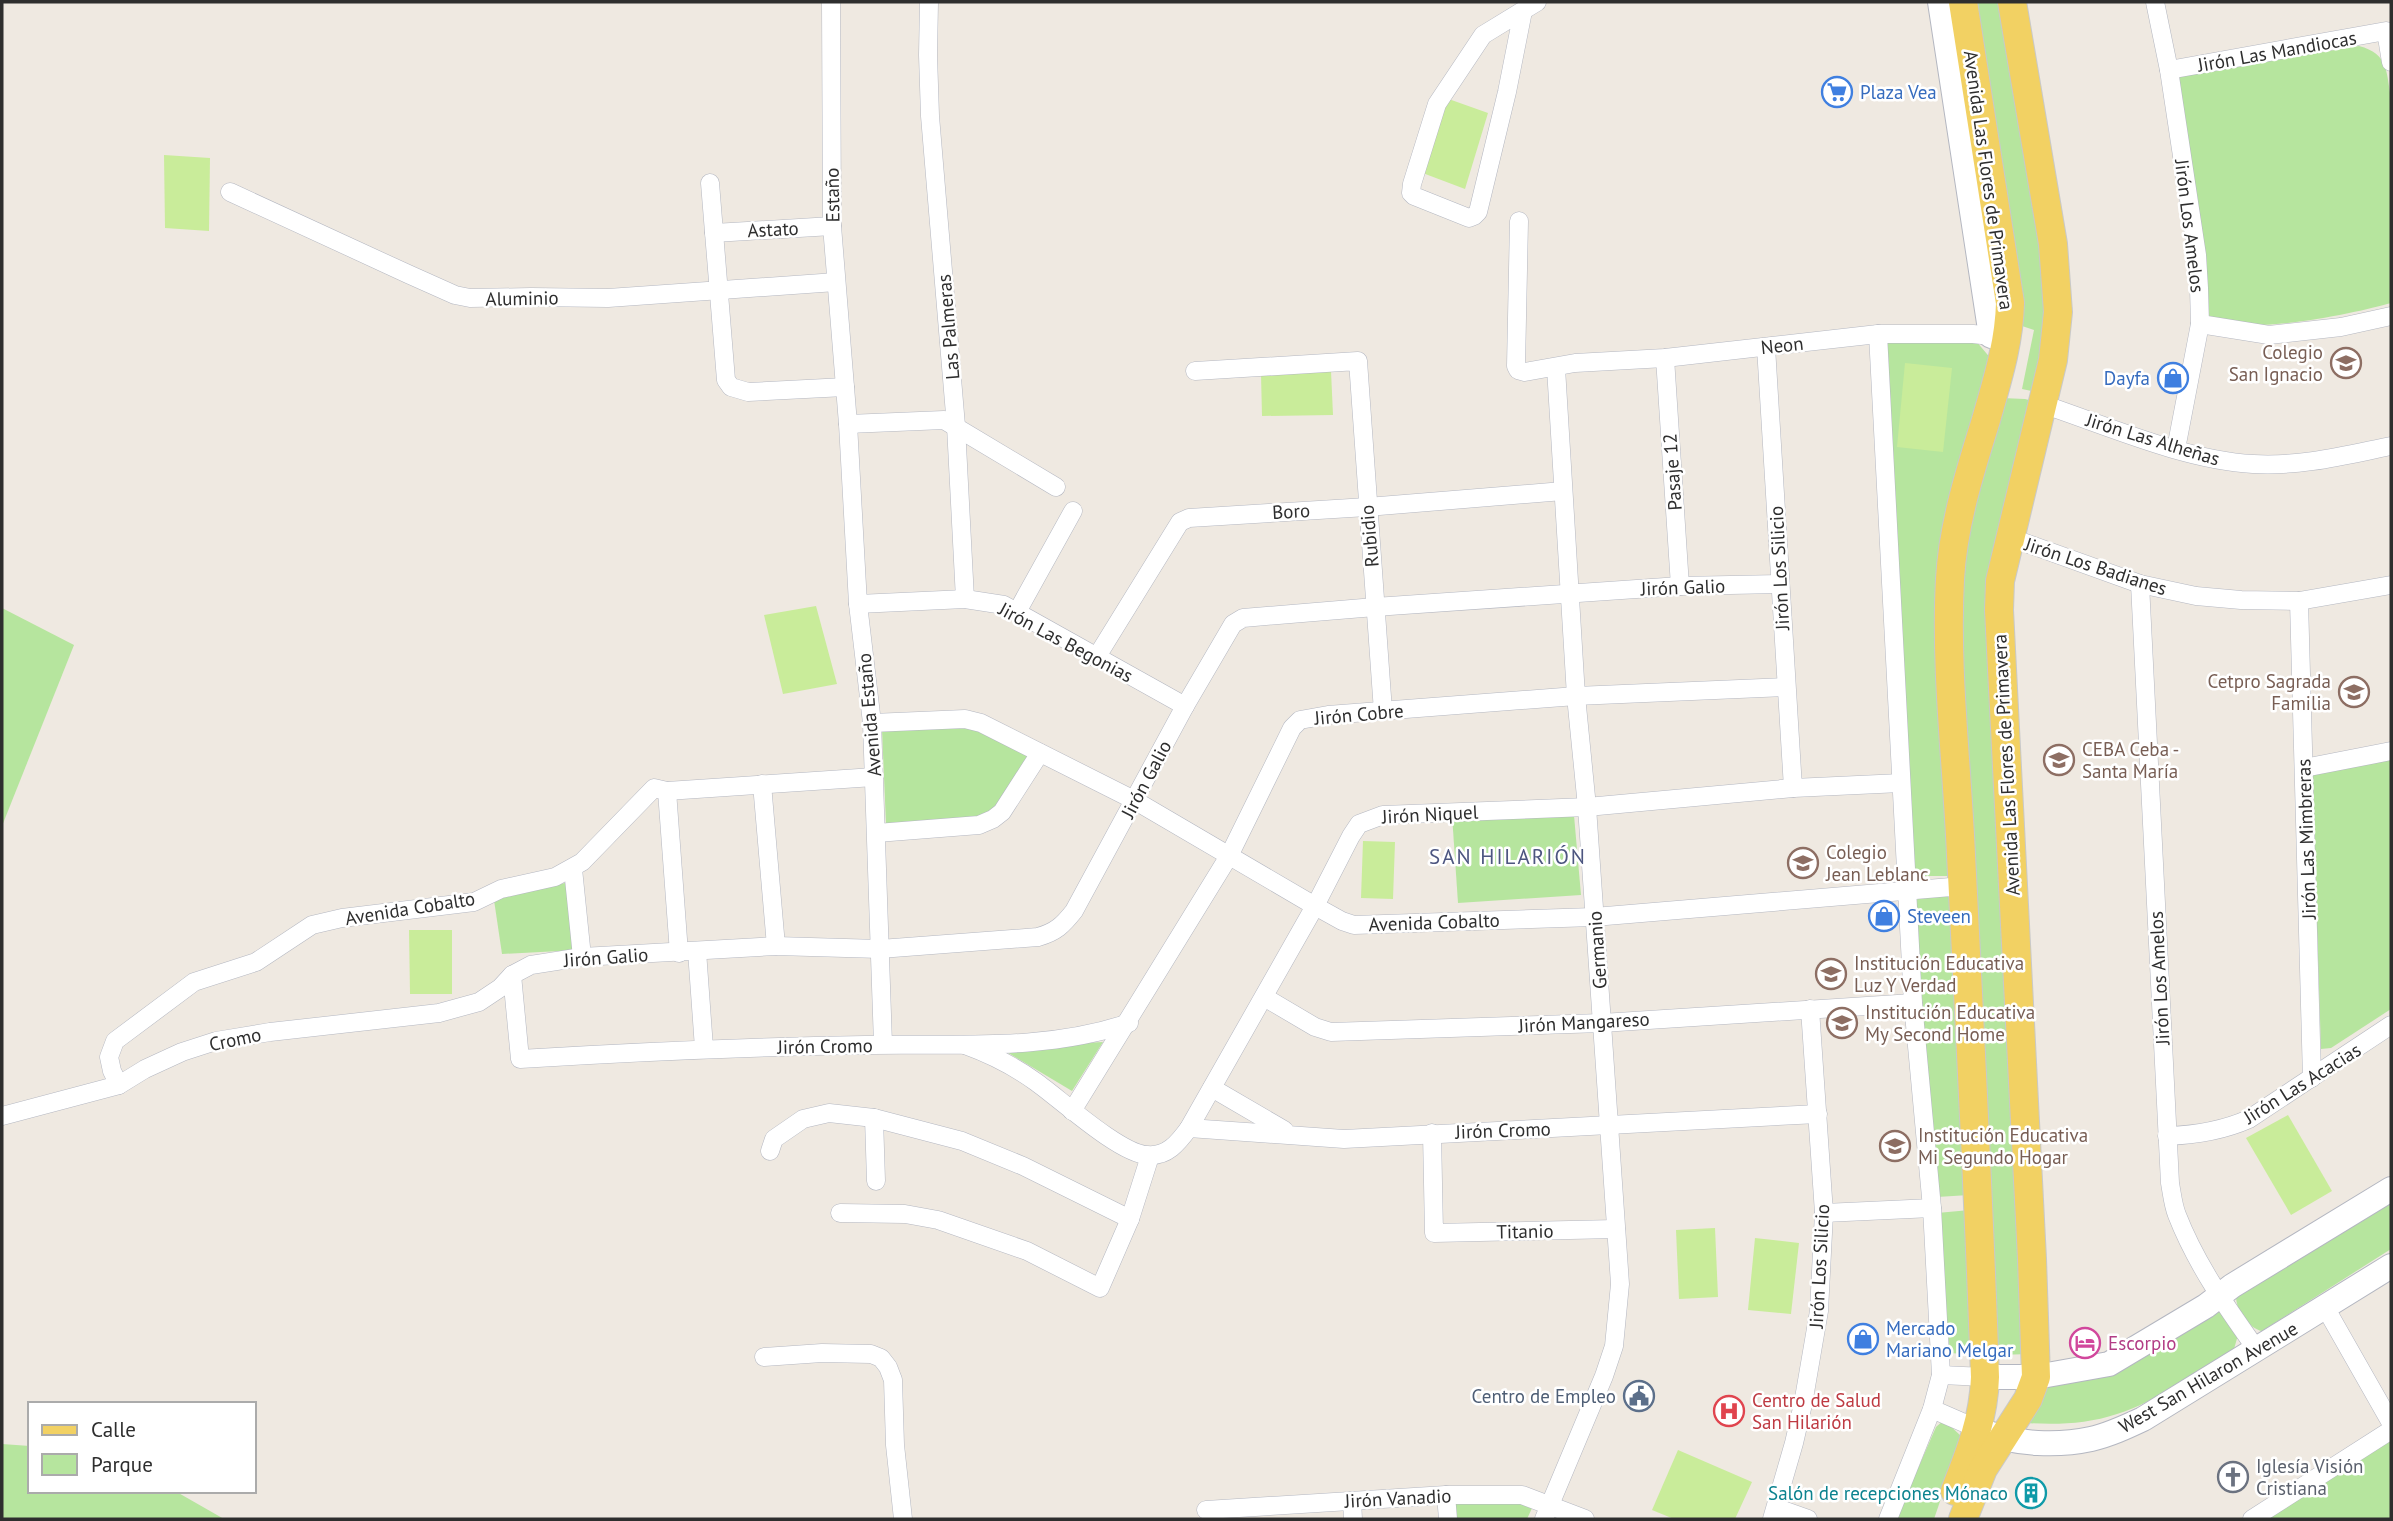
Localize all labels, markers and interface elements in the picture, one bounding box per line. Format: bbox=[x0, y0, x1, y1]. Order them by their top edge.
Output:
street label: Jirón Las Mandiocas bbox=[2195, 25, 2358, 77]
street label: Avenida Las Flores de Primavera bbox=[1959, 49, 2019, 311]
supermarket icon: Plaza Vea bbox=[1820, 75, 1854, 109]
place label: Plaza Vea bbox=[1860, 80, 1937, 104]
street label: Jirón Los Amelos bbox=[2170, 157, 2210, 294]
street label: Estaño bbox=[820, 167, 844, 223]
street label: Astato bbox=[747, 216, 799, 242]
street label: Las Palmeras bbox=[931, 273, 965, 381]
street label: Aluminio bbox=[485, 285, 559, 311]
street label: Neon bbox=[1759, 331, 1805, 359]
place label: Colegio San Ignacio bbox=[2229, 340, 2323, 386]
school or university icon: Colegio San Ignacio bbox=[2329, 346, 2363, 380]
shop icon: Dayfa bbox=[2156, 361, 2190, 395]
place label: Dayfa bbox=[2104, 366, 2150, 390]
street label: Jirón Las Alheñas bbox=[2082, 407, 2223, 471]
street label: Pasaje 12 bbox=[1657, 433, 1687, 511]
street label: Boro bbox=[1271, 498, 1311, 524]
street label: Rubidio bbox=[1354, 504, 1384, 568]
street label: Jirón Los Silicio bbox=[1764, 505, 1794, 632]
street label: Jirón Los Badianes bbox=[2021, 531, 2170, 600]
street label: Jirón Galio bbox=[1639, 574, 1726, 601]
street label: Jirón Las Begonias bbox=[994, 596, 1137, 687]
street label: Avenida Las Flores de Primavera bbox=[1987, 634, 2025, 896]
street label: Avenida Estaño bbox=[852, 652, 886, 778]
place label: Cetpro Sagrada Familia bbox=[2207, 669, 2331, 715]
school or university icon: Cetpro Sagrada Familia bbox=[2337, 675, 2371, 709]
street label: Jirón Cobre bbox=[1312, 698, 1405, 730]
street label: Jirón Galio bbox=[1115, 736, 1176, 823]
place label: CEBA Ceba - Santa María bbox=[2082, 737, 2179, 783]
school or university icon: CEBA Ceba - Santa María bbox=[2042, 743, 2076, 777]
street label: Jirón Las Mimbreras bbox=[2291, 758, 2321, 921]
street label: Jirón Niquel bbox=[1380, 799, 1479, 829]
place label: Colegio Jean Leblanc bbox=[1825, 840, 1929, 886]
district label: SAN HILARIÓN bbox=[1429, 843, 1587, 870]
school or university icon: Colegio Jean Leblanc bbox=[1786, 846, 1820, 880]
street label: Avenida Cobalto bbox=[343, 886, 477, 930]
shop icon: Steveen bbox=[1867, 899, 1901, 933]
place label: Steveen bbox=[1907, 904, 1971, 928]
street label: Avenida Cobalto bbox=[1368, 908, 1500, 936]
street label: Germanio bbox=[1582, 910, 1612, 990]
street label: Jirón Los Amelos bbox=[2144, 910, 2175, 1047]
street label: Jirón Galio bbox=[562, 942, 649, 972]
place label: Institución Educativa Luz Y Verdad bbox=[1854, 951, 2024, 997]
school or university icon: Institución Educativa Luz Y Verdad bbox=[1814, 957, 1848, 991]
place label: Institución Educativa My Second Home bbox=[1865, 1000, 2035, 1046]
school or university icon: Institución Educativa My Second Home bbox=[1825, 1006, 1859, 1040]
street label: Jirón Mangareso bbox=[1517, 1007, 1650, 1037]
street label: Cromo bbox=[207, 1022, 263, 1056]
street label: Jirón Cromo bbox=[776, 1033, 873, 1059]
street label: Jirón Las Acacias bbox=[2238, 1037, 2365, 1129]
street label: Jirón Cromo bbox=[1454, 1116, 1551, 1144]
place label: Institución Educativa Mi Segundo Hogar bbox=[1918, 1123, 2088, 1169]
school or university icon: Institución Educativa Mi Segundo Hogar bbox=[1878, 1129, 1912, 1163]
street label: Jirón Los Silicio bbox=[1804, 1203, 1834, 1330]
street label: Titanio bbox=[1496, 1219, 1554, 1243]
place label: Mercado Mariano Melgar bbox=[1886, 1316, 2014, 1362]
street label: West San Hilaron Avenue bbox=[2114, 1316, 2302, 1438]
shop icon: Mercado Mariano Melgar bbox=[1846, 1322, 1880, 1356]
hotel icon: Escorpio bbox=[2068, 1326, 2102, 1360]
place label: Escorpio bbox=[2108, 1331, 2177, 1355]
public building icon: Centro de Empleo bbox=[1622, 1379, 1656, 1413]
place label: Centro de Empleo bbox=[1472, 1384, 1616, 1408]
place label: Centro de Salud San Hilarión bbox=[1752, 1388, 1881, 1434]
hospital icon: Centro de Salud San Hilarión bbox=[1712, 1394, 1746, 1428]
legend bbox=[28, 1402, 256, 1493]
text: Calle bbox=[91, 1416, 136, 1443]
text: Parque bbox=[91, 1451, 153, 1478]
place label: Iglesía Visión Cristiana bbox=[2256, 1454, 2364, 1500]
church icon: Iglesía Visión Cristiana bbox=[2216, 1460, 2250, 1494]
building icon: Salón de recepciones Mónaco bbox=[2014, 1476, 2048, 1510]
place label: Salón de recepciones Mónaco bbox=[1768, 1481, 2008, 1505]
street label: Jirón Vanadio bbox=[1343, 1483, 1452, 1513]

